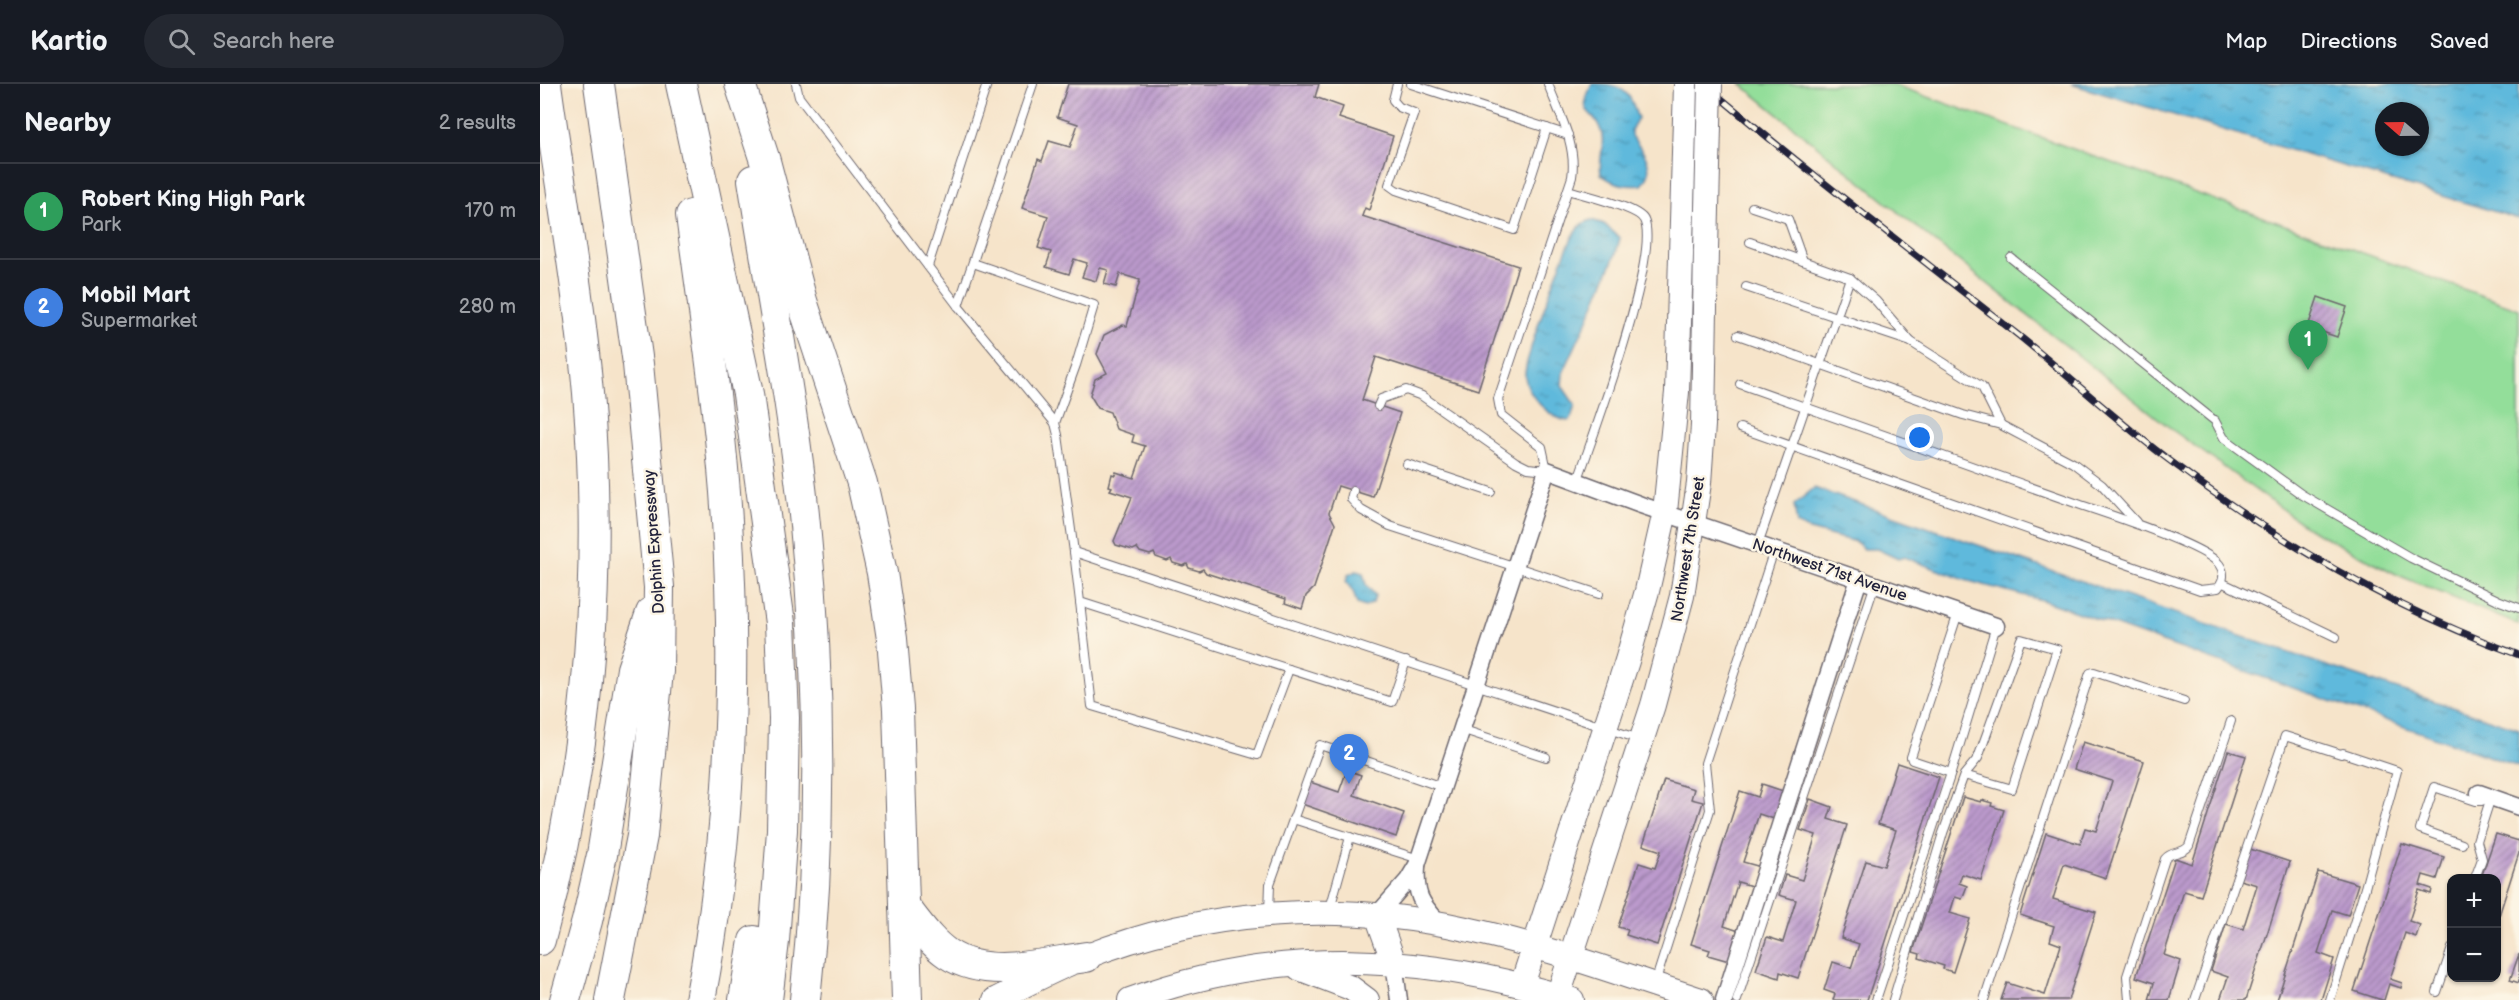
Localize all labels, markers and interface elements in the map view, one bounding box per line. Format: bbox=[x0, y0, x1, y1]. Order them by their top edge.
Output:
search box bbox=[144, 14, 564, 68]
text: Kartio bbox=[30, 25, 108, 58]
icon: search bbox=[165, 25, 198, 58]
text: Search here bbox=[213, 28, 335, 55]
text: Map bbox=[2225, 29, 2268, 54]
text: Directions bbox=[2301, 29, 2397, 54]
text: Saved bbox=[2430, 29, 2489, 54]
north arrow bbox=[2375, 102, 2429, 156]
text: Nearby bbox=[24, 108, 111, 139]
text: 2 results bbox=[439, 111, 516, 135]
text: Robert King High Park bbox=[81, 186, 305, 213]
text: 1 bbox=[39, 199, 48, 223]
text: 170 m bbox=[465, 199, 516, 223]
text: Park bbox=[81, 213, 121, 237]
text: Mobil Mart bbox=[81, 282, 190, 309]
text: 2 bbox=[38, 295, 49, 319]
text: 280 m bbox=[459, 295, 516, 319]
text: Supermarket bbox=[81, 309, 197, 333]
pin: 1 bbox=[2288, 320, 2328, 370]
your location bbox=[1905, 423, 1934, 452]
street label: Dolphin Expressway bbox=[640, 469, 669, 615]
street label: Northwest 7th Street bbox=[1668, 475, 1709, 623]
street label: Northwest 71st Avenue bbox=[1750, 535, 1910, 606]
pin: 2 bbox=[1330, 734, 1368, 784]
map controls bbox=[2447, 874, 2501, 982]
button: + bbox=[2447, 874, 2501, 928]
button: − bbox=[2447, 928, 2501, 982]

